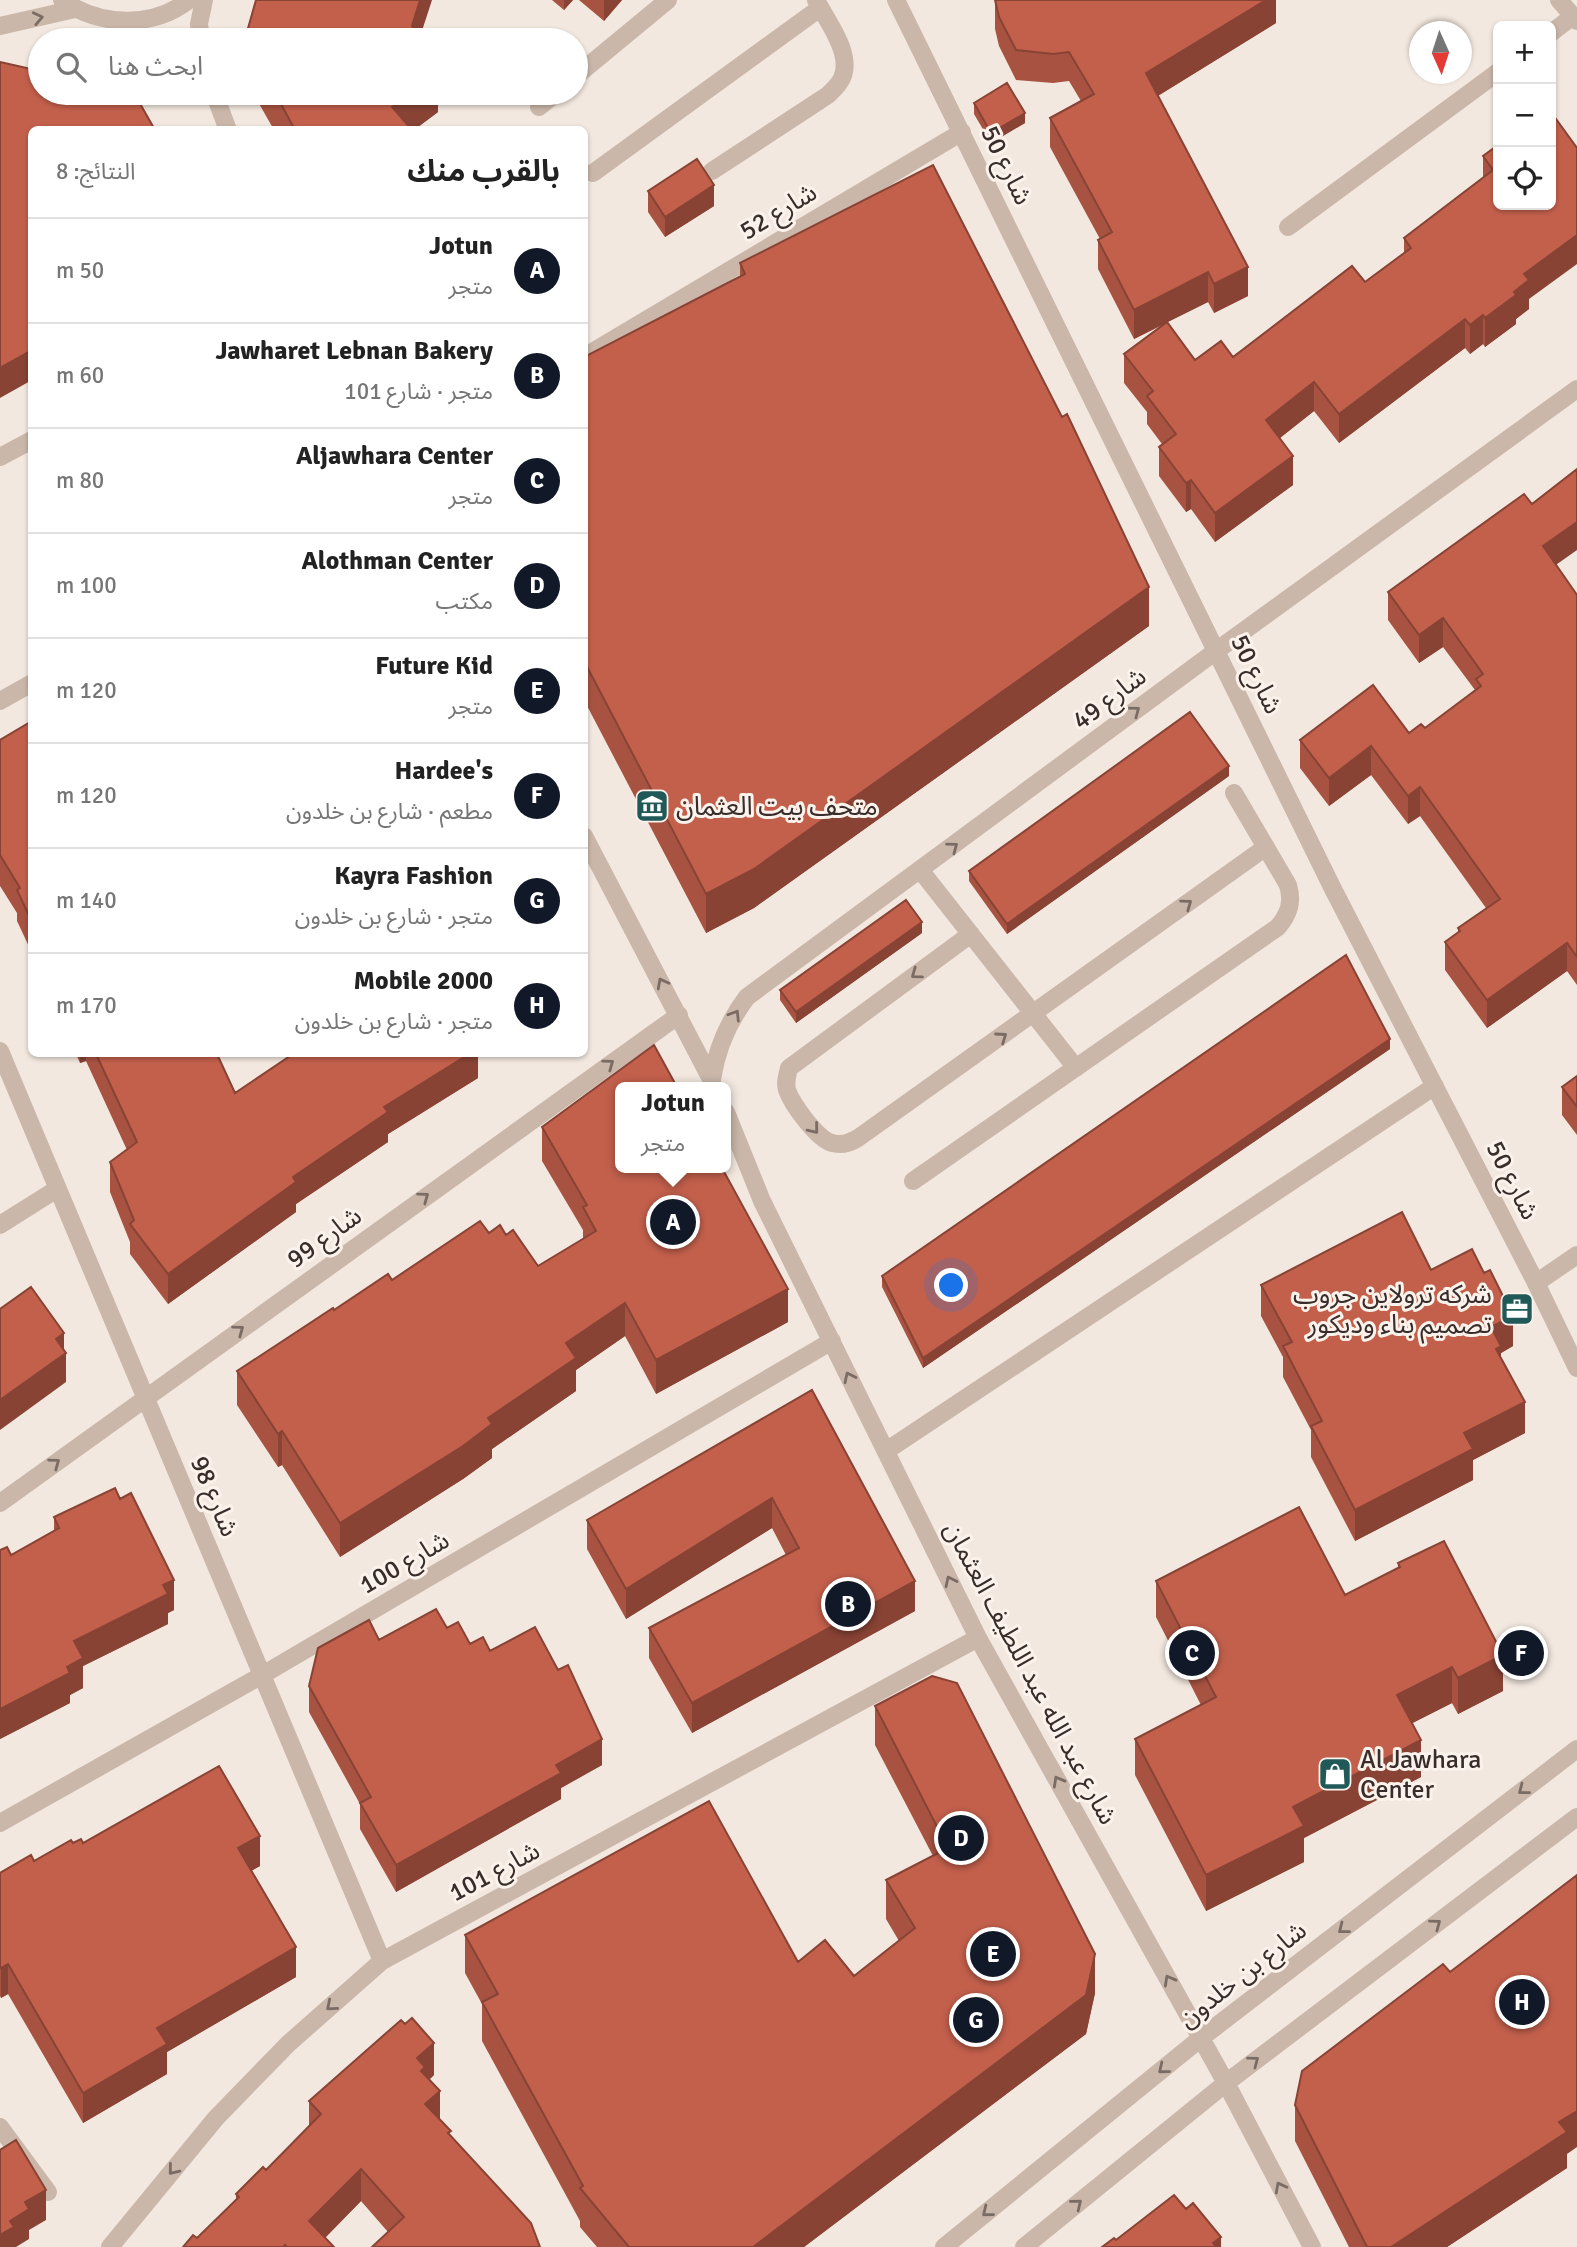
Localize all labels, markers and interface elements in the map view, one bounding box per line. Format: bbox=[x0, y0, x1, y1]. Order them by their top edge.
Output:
one-way arrow bbox=[31, 11, 43, 26]
north arrow bbox=[1409, 21, 1472, 84]
map controls bbox=[1493, 21, 1556, 210]
button: + bbox=[1493, 21, 1556, 84]
search box bbox=[28, 28, 588, 105]
icon: search bbox=[52, 48, 90, 86]
text: ابحث هنا bbox=[108, 51, 203, 83]
button: − bbox=[1493, 84, 1556, 147]
street label: شارع 50 bbox=[971, 120, 1039, 211]
button: locate bbox=[1493, 147, 1556, 210]
text: بالقرب منك bbox=[407, 153, 560, 190]
text: النتائج: 8 bbox=[56, 157, 135, 186]
street label: شارع 52 bbox=[734, 176, 824, 249]
text: Jotun bbox=[429, 230, 493, 262]
text: 50 m bbox=[56, 256, 104, 285]
text: A bbox=[530, 256, 544, 285]
text: متجر bbox=[449, 272, 493, 301]
text: Jawharet Lebnan Bakery bbox=[216, 335, 493, 367]
text: 60 m bbox=[56, 361, 104, 390]
text: B bbox=[530, 361, 544, 390]
text: متجر · شارع 101 bbox=[344, 377, 493, 406]
text: Aljawhara Center bbox=[296, 440, 493, 472]
text: 80 m bbox=[56, 466, 104, 495]
text: C bbox=[530, 466, 544, 495]
text: متجر bbox=[449, 482, 493, 511]
text: Alothman Center bbox=[301, 545, 493, 577]
text: 100 m bbox=[56, 571, 117, 600]
text: D bbox=[529, 571, 545, 600]
text: مكتب bbox=[436, 587, 493, 616]
street label: شارع 50 bbox=[1221, 629, 1289, 720]
text: Future Kid bbox=[375, 650, 493, 682]
street label: شارع 49 bbox=[1066, 661, 1154, 739]
text: 120 m bbox=[56, 676, 117, 705]
text: E bbox=[530, 676, 544, 705]
text: متجر bbox=[449, 692, 493, 721]
one-way arrow bbox=[1127, 707, 1140, 720]
text: Hardee's bbox=[394, 755, 493, 787]
text: 120 m bbox=[56, 781, 117, 810]
text: F bbox=[531, 781, 543, 810]
museum icon: متحف بيت العثمان bbox=[633, 787, 671, 825]
place label: متحف بيت العثمان bbox=[676, 791, 878, 823]
text: مطعم · شارع بن خلدون bbox=[286, 797, 493, 826]
one-way arrow bbox=[945, 843, 957, 856]
text: Kayra Fashion bbox=[334, 860, 493, 892]
text: 140 m bbox=[56, 886, 117, 915]
text: G bbox=[529, 886, 545, 915]
one-way arrow bbox=[1179, 899, 1192, 912]
text: متجر · شارع بن خلدون bbox=[295, 902, 493, 931]
text: Mobile 2000 bbox=[353, 965, 493, 997]
one-way arrow bbox=[911, 966, 924, 979]
one-way arrow bbox=[657, 977, 670, 990]
text: 170 m bbox=[56, 991, 117, 1020]
text: H bbox=[529, 991, 545, 1020]
text: متجر · شارع بن خلدون bbox=[295, 1007, 493, 1036]
one-way arrow bbox=[726, 1010, 739, 1023]
one-way arrow bbox=[994, 1033, 1007, 1045]
one-way arrow bbox=[601, 1060, 614, 1073]
popup bbox=[615, 1082, 731, 1173]
text: Jotun bbox=[641, 1087, 705, 1119]
one-way arrow bbox=[806, 1121, 819, 1133]
text: متجر bbox=[641, 1129, 685, 1158]
street label: شارع 50 bbox=[1477, 1136, 1546, 1226]
one-way arrow bbox=[416, 1193, 429, 1205]
pin: A bbox=[650, 1196, 696, 1248]
street label: شارع 99 bbox=[281, 1200, 369, 1277]
your location bbox=[934, 1268, 968, 1302]
place label: شركه ترولاين جروب تصميم بناء وديكور bbox=[1293, 1279, 1492, 1344]
office icon: شركه ترولاين جروب تصميم بناء وديكور bbox=[1498, 1290, 1536, 1328]
one-way arrow bbox=[231, 1326, 244, 1338]
one-way arrow bbox=[844, 1372, 858, 1384]
street label: شارع 98 bbox=[181, 1451, 245, 1542]
one-way arrow bbox=[47, 1459, 60, 1471]
street label: شارع عبد الله عبد اللطيف العثمان bbox=[935, 1517, 1124, 1831]
street label: شارع 100 bbox=[354, 1524, 456, 1603]
one-way arrow bbox=[945, 1576, 959, 1588]
pin: B bbox=[825, 1578, 871, 1630]
pin: C bbox=[1169, 1627, 1215, 1679]
pin: F bbox=[1498, 1627, 1544, 1679]
place label: Al Jawhara Center bbox=[1360, 1744, 1482, 1806]
shop icon: Al Jawhara Center bbox=[1316, 1755, 1354, 1793]
one-way arrow bbox=[1053, 1776, 1066, 1789]
one-way arrow bbox=[1518, 1782, 1531, 1795]
pin: D bbox=[938, 1812, 984, 1864]
street label: شارع 101 bbox=[443, 1835, 546, 1911]
street label: شارع بن خلدون bbox=[1172, 1915, 1315, 2037]
one-way arrow bbox=[1428, 1919, 1440, 1932]
one-way arrow bbox=[1338, 1921, 1350, 1934]
pin: E bbox=[970, 1928, 1016, 1980]
one-way arrow bbox=[1164, 1975, 1177, 1987]
pin: H bbox=[1499, 1976, 1545, 2028]
pin: G bbox=[953, 1994, 999, 2046]
one-way arrow bbox=[326, 1998, 339, 2010]
one-way arrow bbox=[1246, 2057, 1259, 2069]
one-way arrow bbox=[1159, 2061, 1172, 2073]
one-way arrow bbox=[169, 2161, 181, 2174]
one-way arrow bbox=[1275, 2181, 1288, 2194]
one-way arrow bbox=[1069, 2200, 1082, 2212]
one-way arrow bbox=[982, 2204, 994, 2217]

